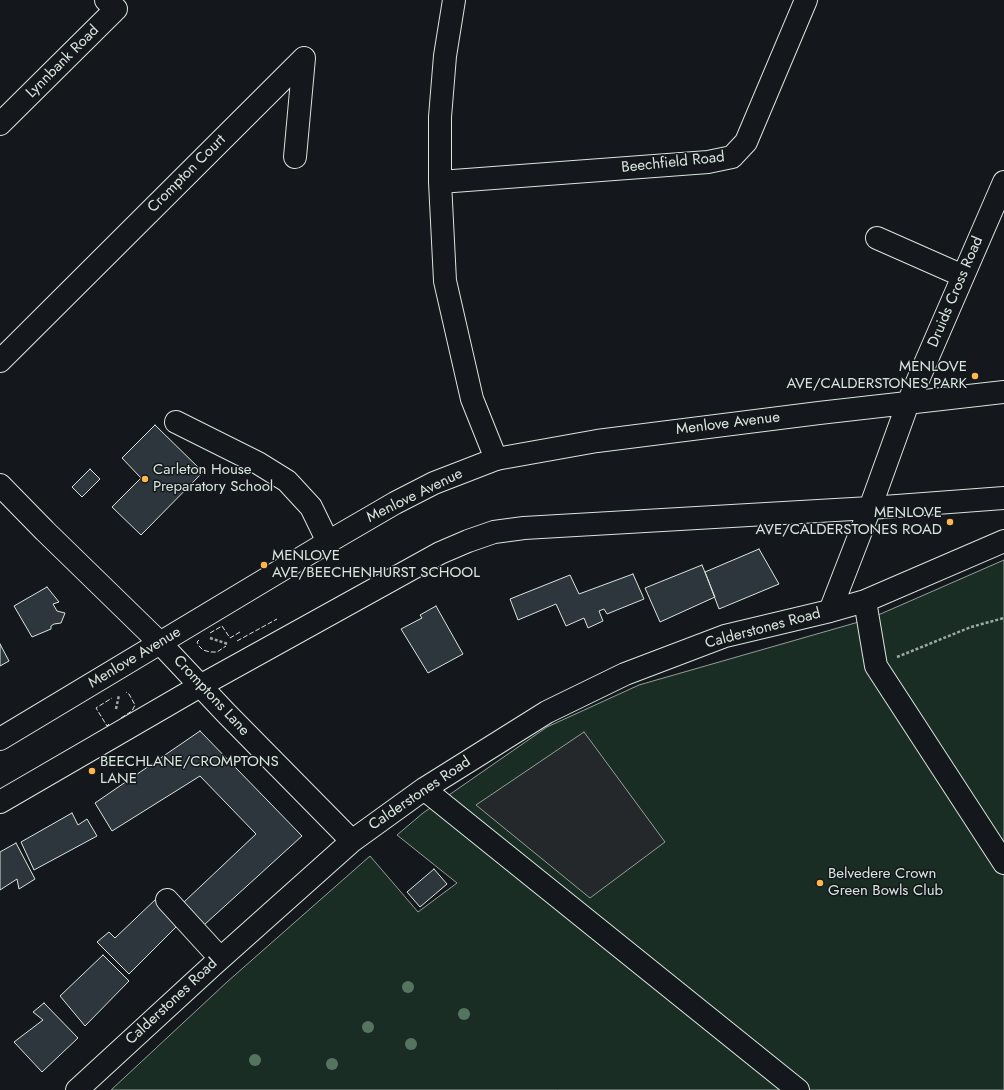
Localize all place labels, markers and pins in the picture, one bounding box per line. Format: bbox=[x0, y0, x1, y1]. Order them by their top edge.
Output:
place label: MENLOVE AVE/CALDERSTONES PARK bbox=[787, 358, 967, 393]
marker: MENLOVE AVE/CALDERSTONES PARK bbox=[970, 371, 980, 381]
place label: Carleton House Preparatory School bbox=[153, 461, 273, 496]
marker: Carleton House Preparatory School bbox=[140, 474, 150, 484]
place label: MENLOVE AVE/CALDERSTONES ROAD bbox=[756, 504, 942, 539]
marker: MENLOVE AVE/CALDERSTONES ROAD bbox=[945, 517, 955, 527]
place label: MENLOVE AVE/BEECHENHURST SCHOOL bbox=[272, 547, 480, 582]
marker: MENLOVE AVE/BEECHENHURST SCHOOL bbox=[259, 560, 269, 570]
place label: BEECHLANE/CROMPTONS LANE bbox=[100, 753, 279, 788]
marker: BEECHLANE/CROMPTONS LANE bbox=[87, 766, 97, 776]
place label: Belvedere Crown Green Bowls Club bbox=[828, 865, 943, 900]
marker: Belvedere Crown Green Bowls Club bbox=[815, 878, 825, 888]

